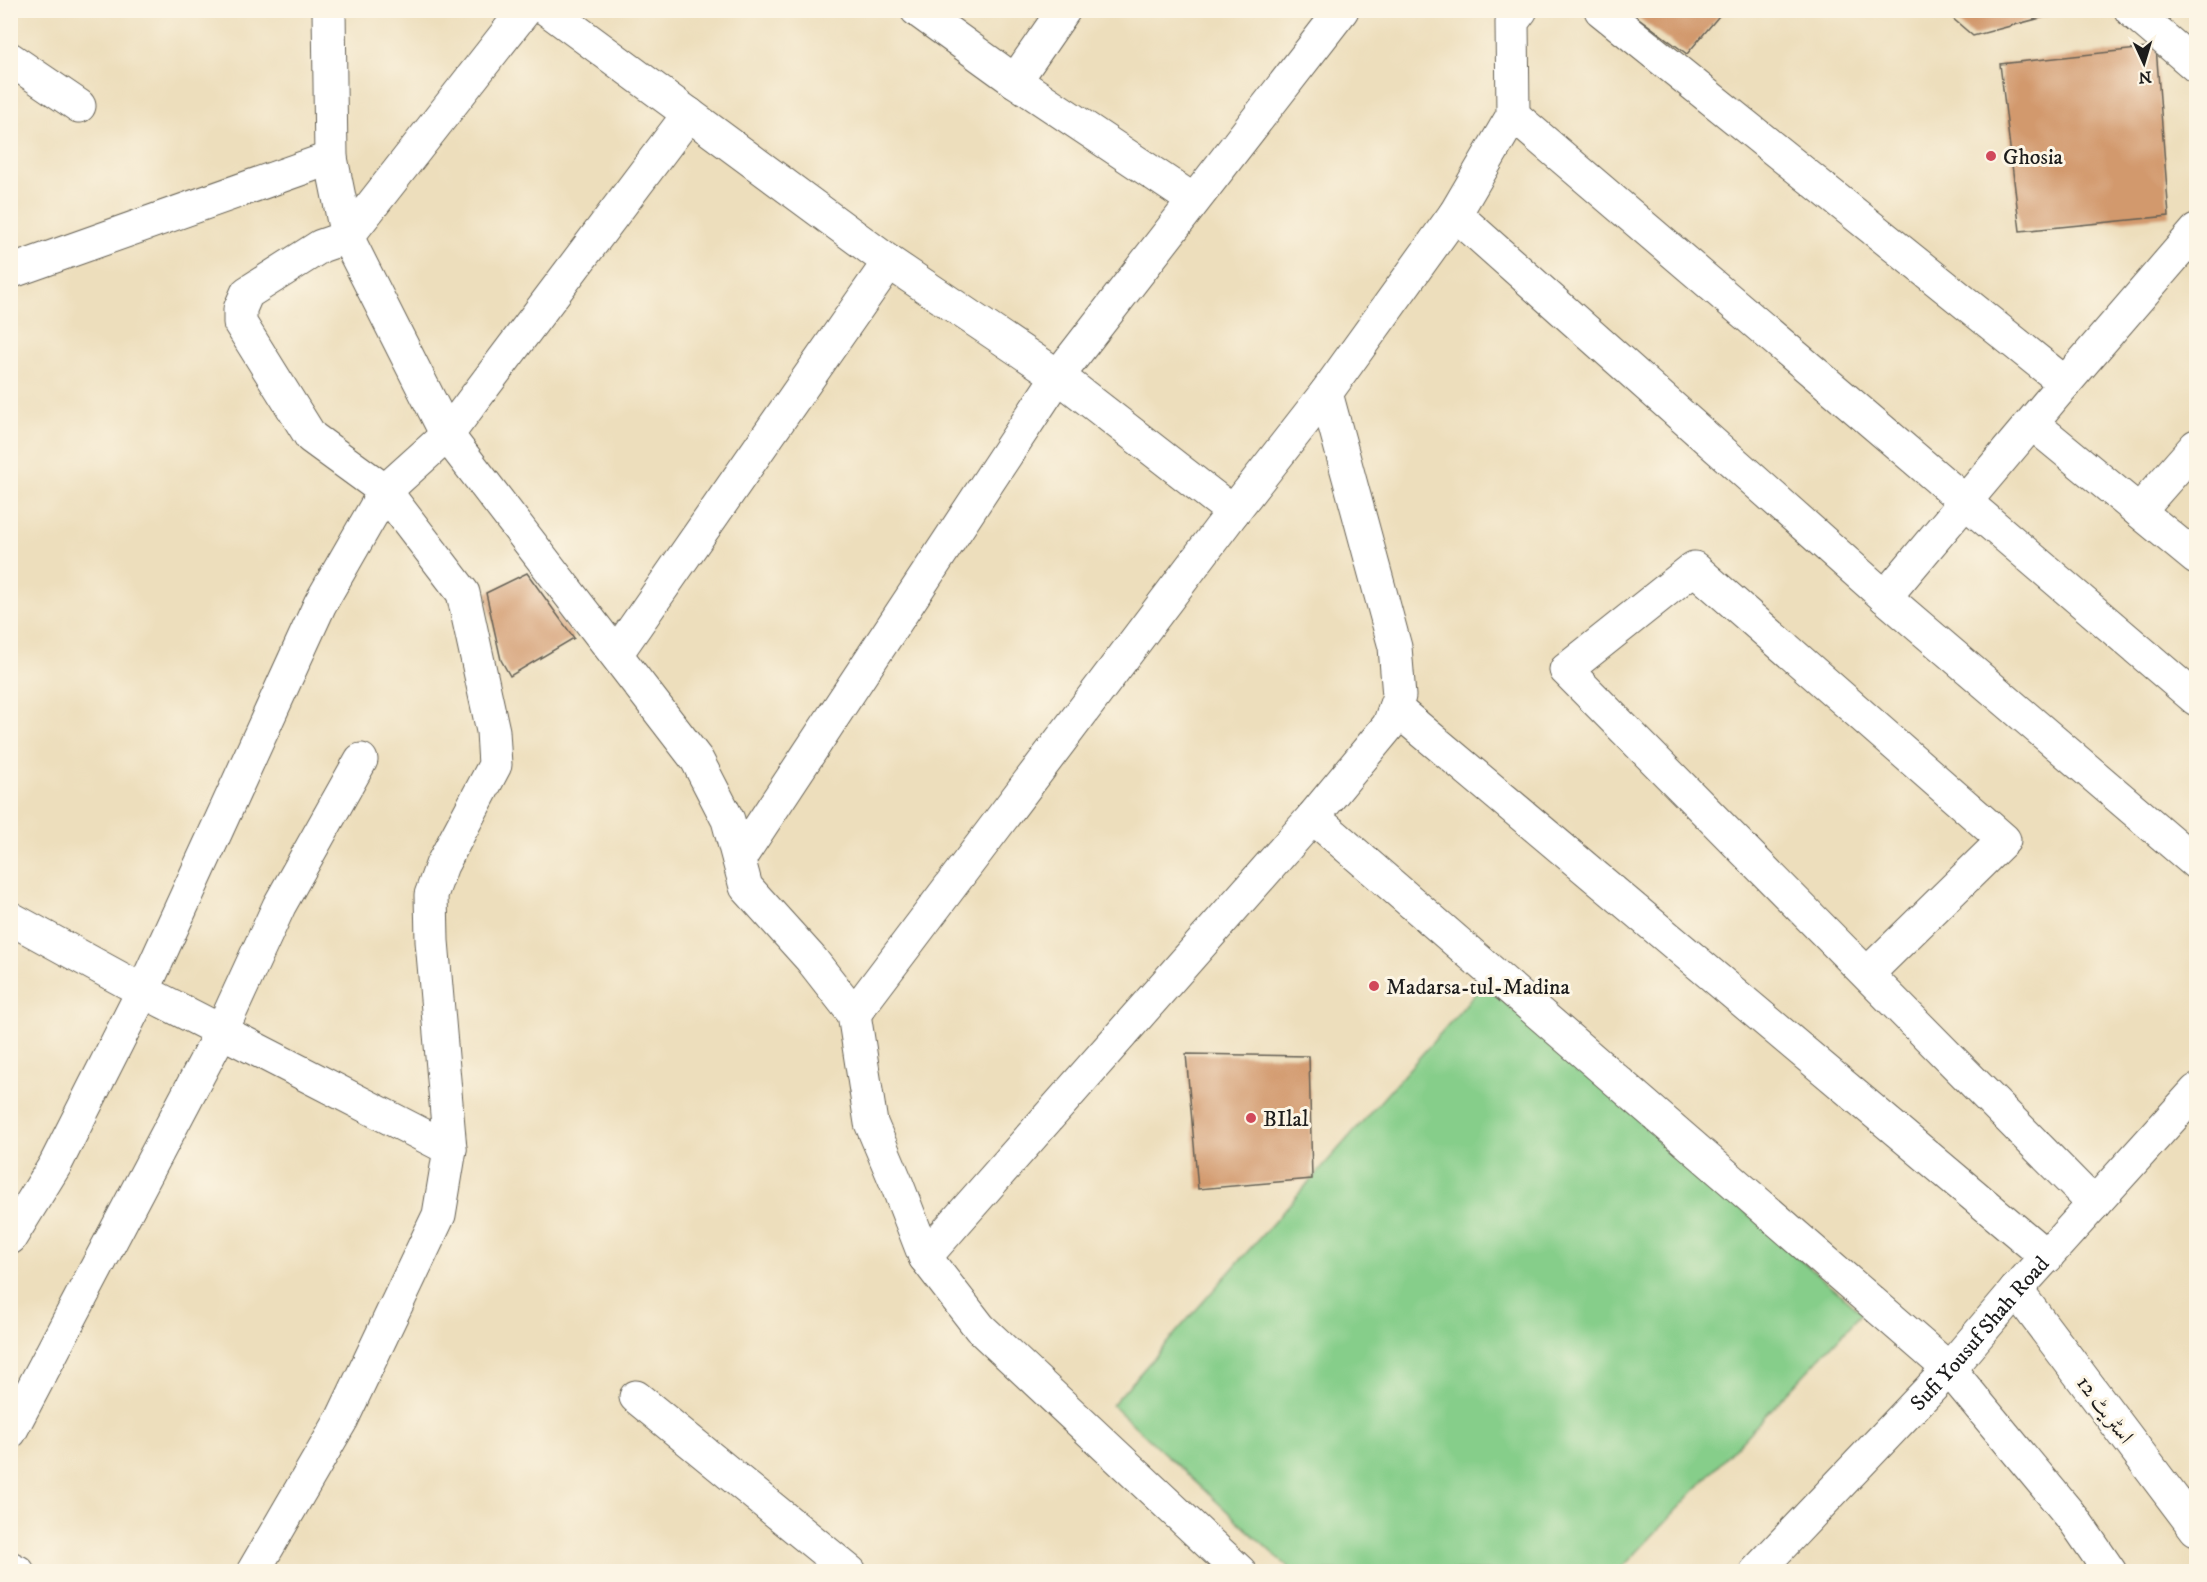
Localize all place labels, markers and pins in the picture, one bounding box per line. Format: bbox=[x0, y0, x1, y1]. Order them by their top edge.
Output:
place label: Ghosia bbox=[2003, 144, 2064, 171]
marker: Ghosia bbox=[1984, 149, 1998, 163]
place label: Madarsa-tul-Madina bbox=[1386, 974, 1570, 1001]
marker: Madarsa-tul-Madina bbox=[1367, 979, 1381, 993]
place label: BIlal bbox=[1263, 1106, 1309, 1133]
marker: BIlal bbox=[1244, 1111, 1258, 1125]

